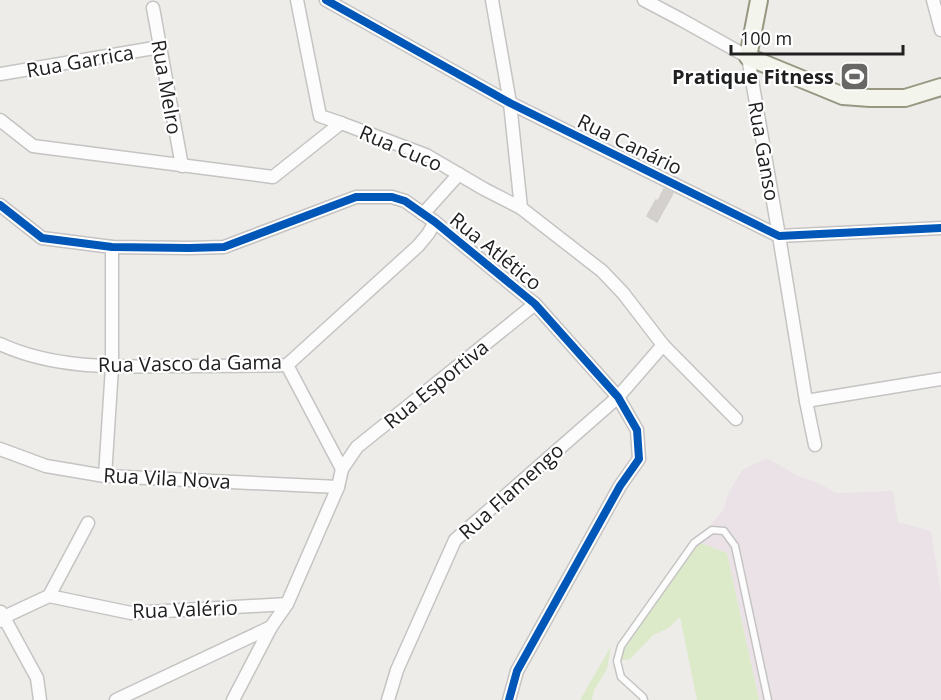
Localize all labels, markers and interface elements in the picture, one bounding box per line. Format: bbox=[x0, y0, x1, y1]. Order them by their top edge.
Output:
scale bar bbox=[731, 18, 904, 56]
text: 100 m bbox=[740, 26, 792, 50]
street label: Rua Garrica bbox=[24, 38, 136, 84]
street label: Rua Melro bbox=[145, 38, 189, 136]
sports icon: Pratique Fitness bbox=[839, 60, 871, 92]
place label: Pratique Fitness bbox=[672, 63, 834, 90]
street label: Rua Ganso bbox=[742, 99, 786, 203]
street label: Rua Canário bbox=[573, 107, 687, 181]
street label: Rua Cuco bbox=[355, 118, 447, 178]
street label: Rua Atlético bbox=[444, 206, 548, 296]
street label: Rua Esportiva bbox=[378, 333, 494, 435]
street label: Rua Vasco da Gama bbox=[98, 348, 282, 378]
street label: Rua Flamengo bbox=[453, 437, 569, 545]
street label: Rua Vila Nova bbox=[103, 461, 231, 495]
street label: Rua Valério bbox=[132, 594, 238, 624]

